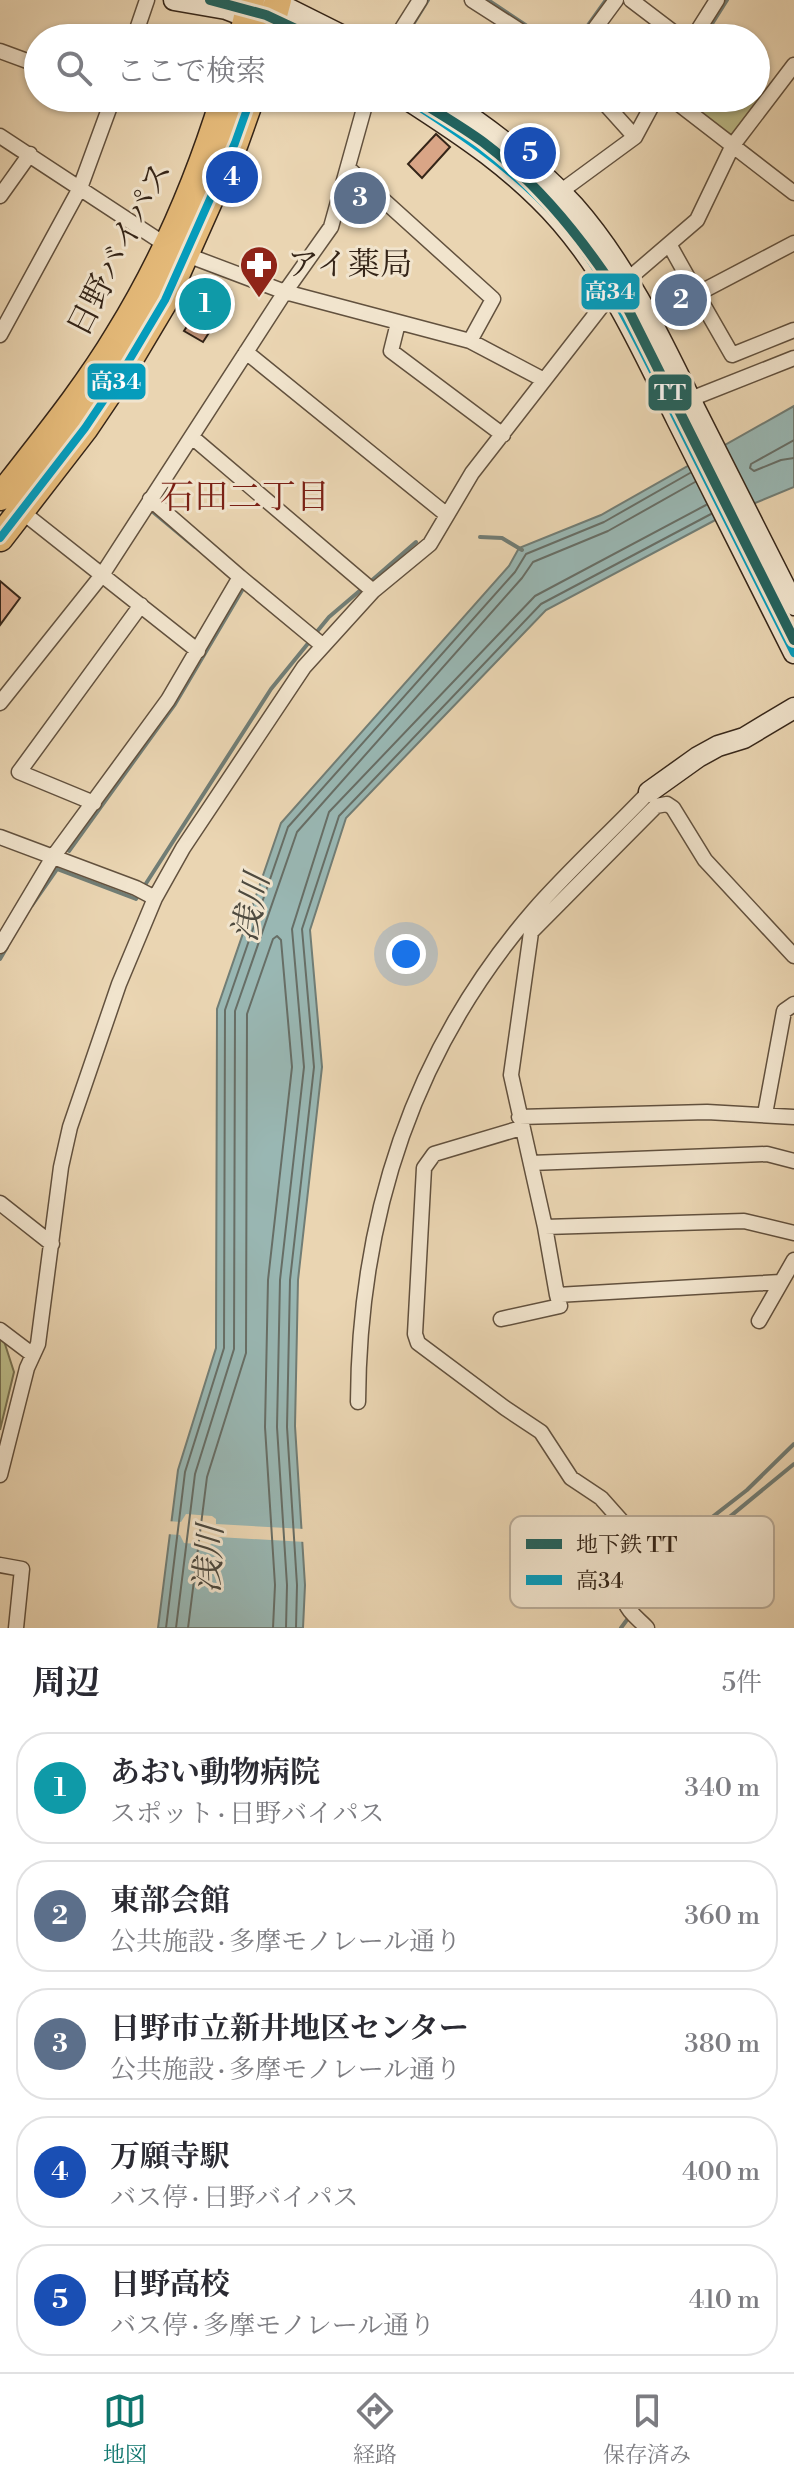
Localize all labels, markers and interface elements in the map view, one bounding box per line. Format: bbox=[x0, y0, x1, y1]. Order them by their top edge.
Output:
search box bbox=[24, 24, 770, 112]
icon: search bbox=[52, 46, 96, 90]
text: ここで検索 bbox=[116, 53, 266, 91]
pin: 5 bbox=[504, 123, 556, 183]
pin: 4 bbox=[206, 147, 258, 207]
street label: 日野バイパス bbox=[59, 155, 181, 343]
pin: 3 bbox=[334, 168, 386, 228]
pharmacy icon: アイ薬局 bbox=[238, 244, 280, 299]
place label: アイ薬局 bbox=[287, 245, 412, 285]
pin: 2 bbox=[655, 270, 707, 330]
line badge: 高34 bbox=[580, 272, 641, 311]
pin: 1 bbox=[179, 274, 231, 334]
text: 高34 bbox=[585, 279, 635, 306]
line badge: 高34 bbox=[86, 362, 147, 401]
text: 高34 bbox=[91, 369, 141, 396]
line badge: TT bbox=[647, 373, 693, 412]
text: TT bbox=[654, 380, 686, 407]
district label: 石田二丁目 bbox=[160, 477, 330, 519]
water label: 浅川 bbox=[224, 866, 280, 946]
your location bbox=[386, 934, 426, 974]
legend bbox=[510, 1516, 774, 1608]
water label: 浅川 bbox=[187, 1520, 233, 1594]
text: 地下鉄 TT bbox=[576, 1532, 678, 1559]
text: 高34 bbox=[576, 1568, 624, 1595]
text: 周辺 bbox=[32, 1663, 100, 1705]
text: 5件 bbox=[722, 1667, 762, 1699]
text: あおい動物病院 bbox=[110, 1754, 320, 1792]
text: 1 bbox=[54, 1772, 66, 1804]
text: 340 m bbox=[684, 1772, 760, 1804]
text: スポット · 日野バイパス bbox=[110, 1798, 385, 1830]
text: 東部会館 bbox=[110, 1882, 230, 1920]
text: 2 bbox=[52, 1900, 68, 1932]
text: 360 m bbox=[685, 1900, 760, 1932]
text: 公共施設 · 多摩モノレール通り bbox=[110, 1926, 461, 1958]
text: 日野市立新井地区センター bbox=[110, 2010, 469, 2048]
text: 3 bbox=[52, 2028, 68, 2060]
text: 380 m bbox=[684, 2028, 760, 2060]
text: 公共施設 · 多摩モノレール通り bbox=[110, 2054, 461, 2086]
text: 万願寺駅 bbox=[110, 2138, 230, 2176]
text: 4 bbox=[51, 2156, 69, 2188]
text: 400 m bbox=[682, 2156, 760, 2188]
text: バス停 · 日野バイパス bbox=[110, 2182, 359, 2214]
text: 日野高校 bbox=[110, 2266, 230, 2304]
text: 5 bbox=[52, 2284, 68, 2316]
text: 410 m bbox=[689, 2284, 760, 2316]
text: バス停 · 多摩モノレール通り bbox=[110, 2310, 435, 2342]
tab: 地図 bbox=[103, 2389, 147, 2469]
tab: 経路 bbox=[353, 2389, 397, 2469]
tab: 保存済み bbox=[603, 2389, 691, 2469]

